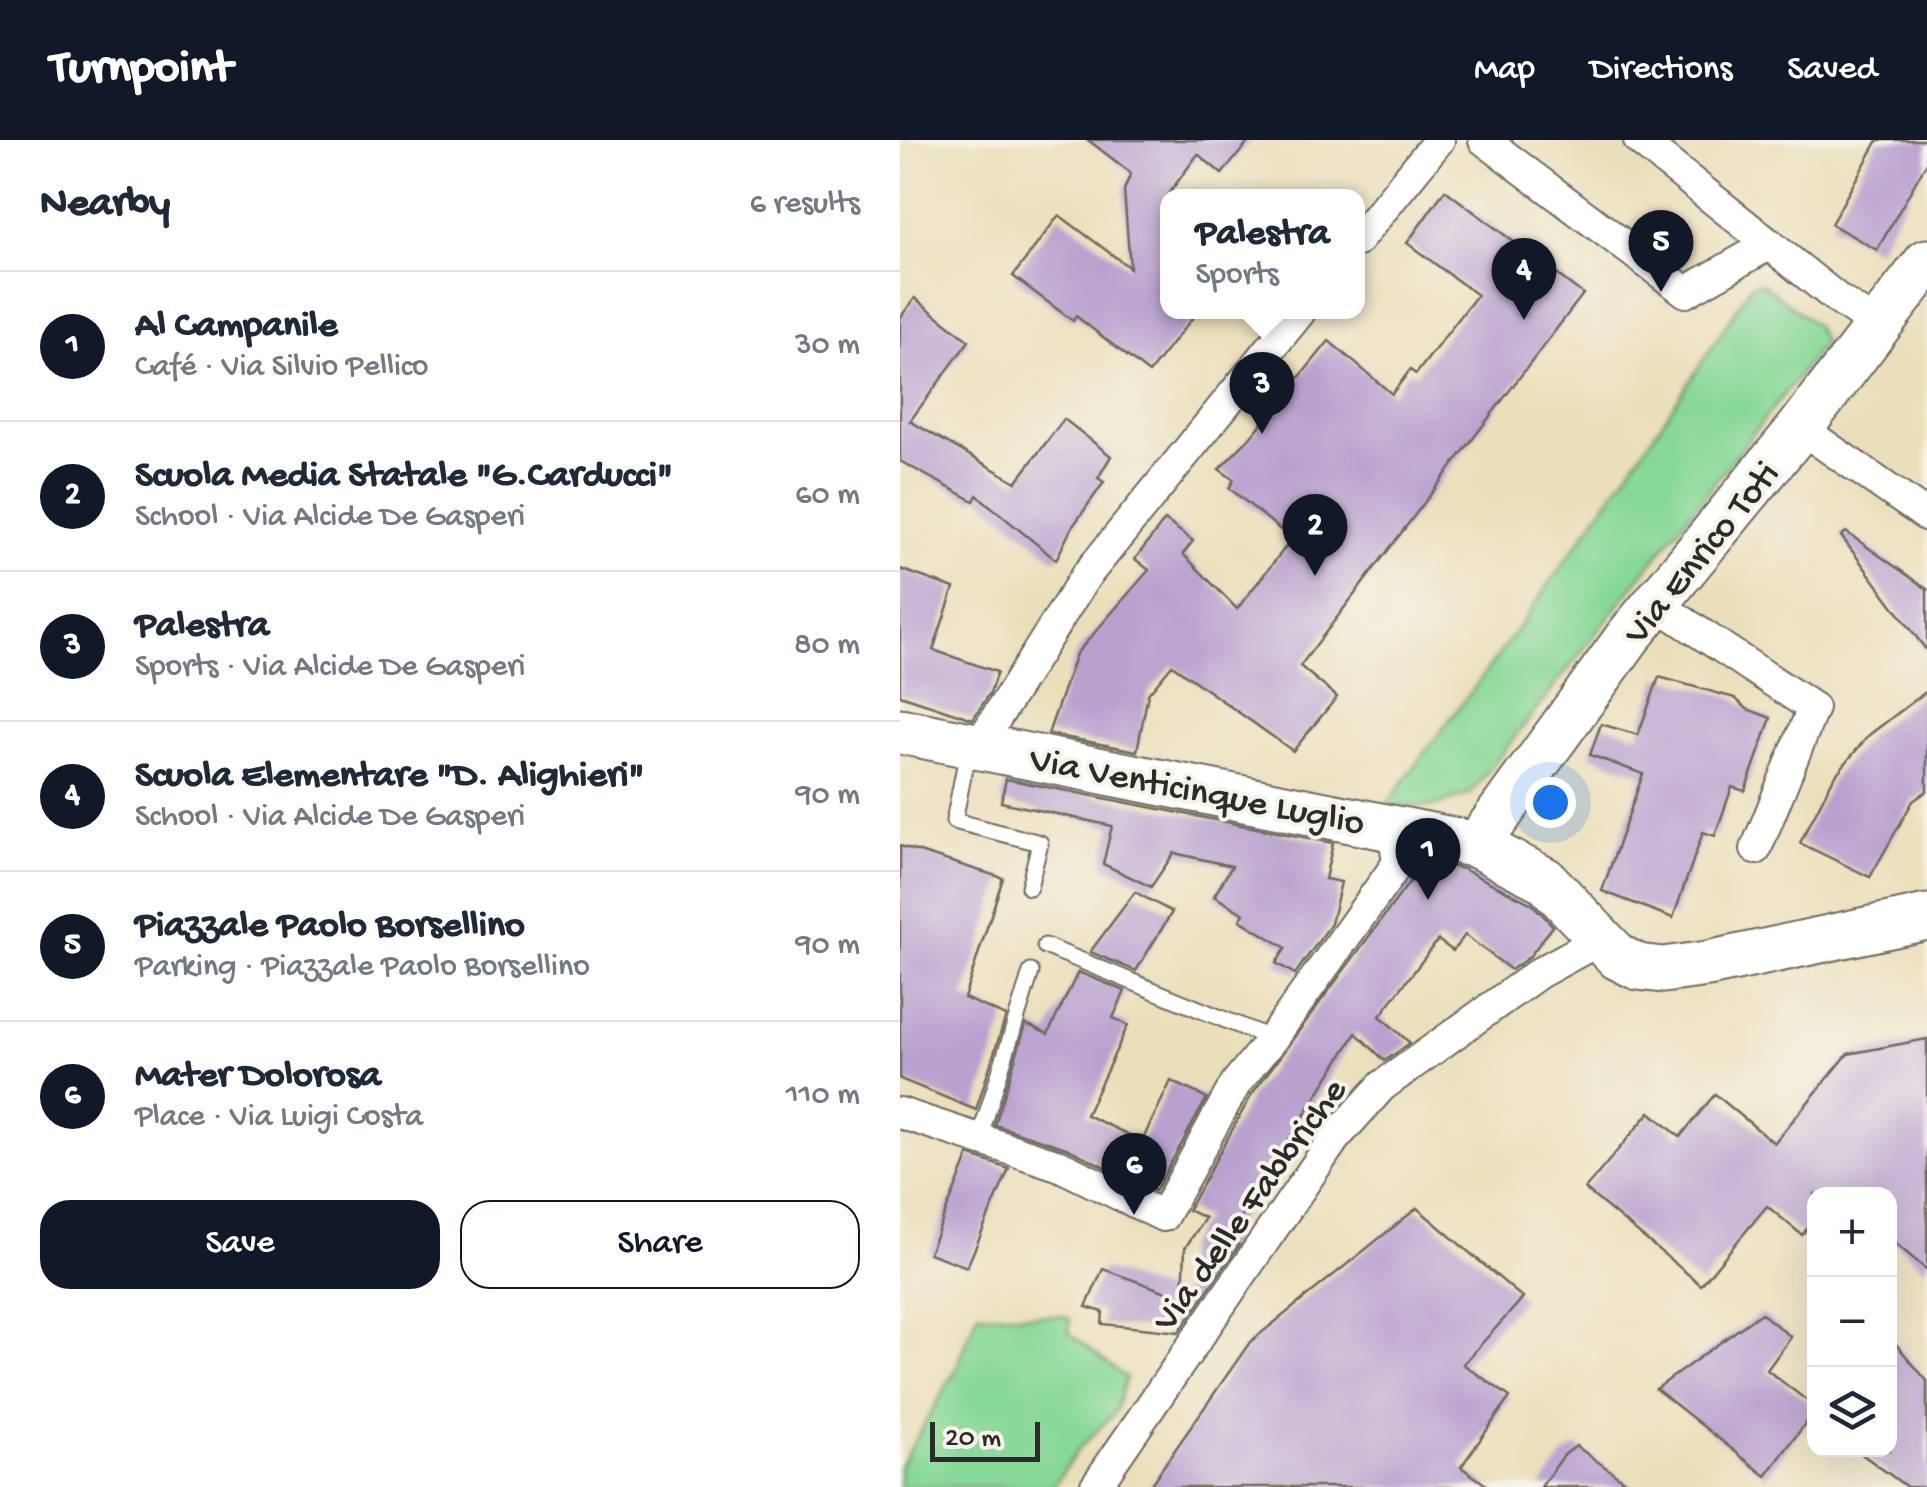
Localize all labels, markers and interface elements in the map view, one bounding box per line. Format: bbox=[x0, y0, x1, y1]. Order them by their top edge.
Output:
text: Turnpoint bbox=[50, 42, 232, 99]
text: Map bbox=[1474, 50, 1535, 91]
text: Directions bbox=[1590, 50, 1732, 91]
text: Saved bbox=[1787, 50, 1877, 91]
text: Nearby bbox=[40, 181, 170, 230]
text: 6 results bbox=[750, 186, 860, 224]
popup bbox=[1160, 189, 1365, 319]
pin: 5 bbox=[1628, 210, 1694, 292]
text: Palestra bbox=[1195, 213, 1330, 257]
pin: 4 bbox=[1492, 238, 1556, 320]
text: Sports bbox=[1195, 257, 1279, 295]
text: Al Campanile bbox=[135, 305, 338, 349]
text: 1 bbox=[66, 327, 79, 365]
text: 30 m bbox=[795, 327, 860, 365]
text: Café · Via Silvio Pellico bbox=[135, 349, 428, 387]
pin: 3 bbox=[1230, 352, 1294, 434]
street label: Via Enrico Toti bbox=[1616, 454, 1791, 656]
text: Scuola Media Statale "G.Carducci" bbox=[135, 455, 673, 499]
text: 2 bbox=[65, 477, 80, 515]
text: 60 m bbox=[795, 477, 860, 515]
pin: 2 bbox=[1282, 494, 1348, 576]
text: School · Via Alcide De Gasperi bbox=[135, 499, 525, 537]
text: Palestra bbox=[135, 605, 269, 649]
text: 3 bbox=[64, 627, 81, 665]
text: 80 m bbox=[794, 627, 860, 665]
text: Sports · Via Alcide De Gasperi bbox=[135, 649, 525, 687]
street label: Via Venticinque Luglio bbox=[1025, 740, 1368, 848]
text: Scuola Elementare "D. Alighieri" bbox=[135, 755, 644, 799]
text: 4 bbox=[65, 777, 80, 815]
text: 90 m bbox=[796, 777, 860, 815]
your location bbox=[1525, 777, 1576, 828]
text: School · Via Alcide De Gasperi bbox=[135, 799, 525, 837]
pin: 1 bbox=[1396, 818, 1460, 900]
text: Piazzale Paolo Borsellino bbox=[135, 905, 525, 949]
text: 5 bbox=[64, 927, 81, 965]
text: 90 m bbox=[796, 927, 860, 965]
text: Parking · Piazzale Paolo Borsellino bbox=[135, 949, 590, 987]
text: Mater Dolorosa bbox=[135, 1055, 381, 1099]
street label: Via delle Fabbriche bbox=[1145, 1071, 1359, 1342]
text: 6 bbox=[64, 1077, 81, 1115]
text: 110 m bbox=[786, 1077, 860, 1115]
text: Place · Via Luigi Costa bbox=[135, 1099, 423, 1137]
pin: 6 bbox=[1102, 1132, 1166, 1215]
map controls bbox=[1807, 1187, 1897, 1457]
button: + bbox=[1807, 1187, 1897, 1277]
button: Save bbox=[40, 1200, 440, 1289]
button: Share bbox=[460, 1200, 860, 1289]
button: − bbox=[1807, 1277, 1897, 1367]
button: layers bbox=[1807, 1367, 1897, 1457]
scale bar bbox=[930, 1417, 1040, 1462]
text: 20 m bbox=[945, 1423, 1001, 1456]

